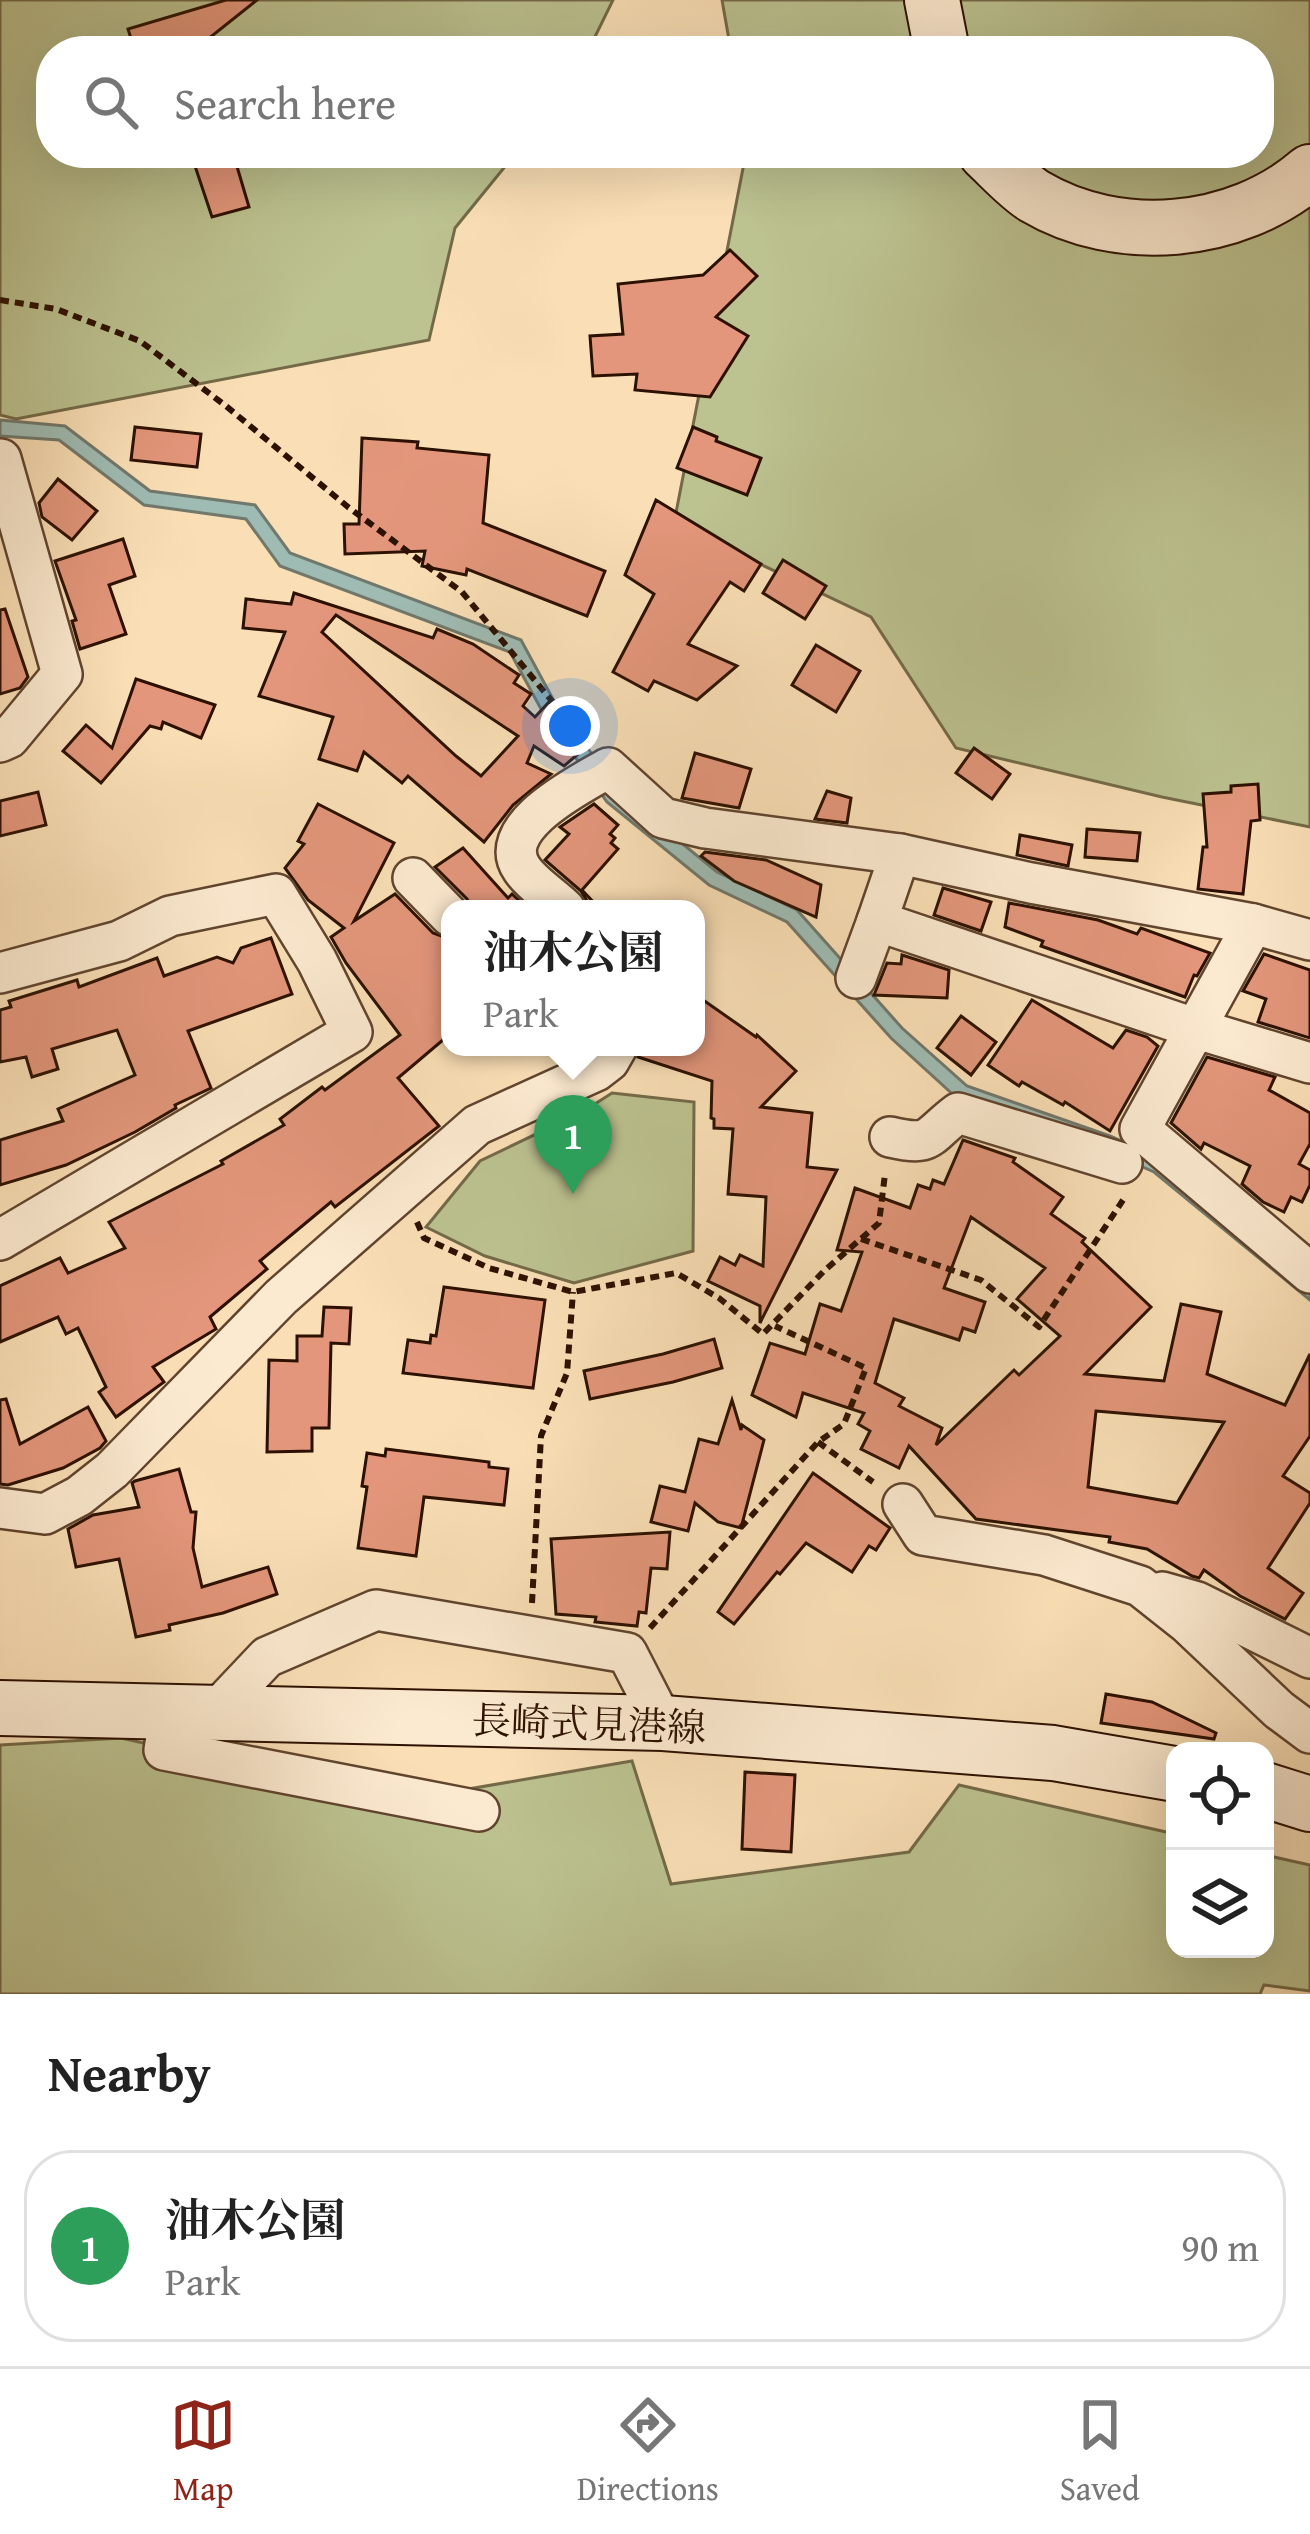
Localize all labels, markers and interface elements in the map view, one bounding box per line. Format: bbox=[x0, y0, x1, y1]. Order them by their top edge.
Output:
search box bbox=[36, 36, 1274, 168]
icon: search bbox=[78, 69, 144, 135]
text: Search here bbox=[174, 70, 396, 135]
your location bbox=[540, 696, 600, 756]
popup bbox=[441, 900, 705, 1056]
text: 油木公園 bbox=[483, 919, 663, 984]
text: Park bbox=[483, 984, 558, 1041]
pin: 1 bbox=[534, 1095, 612, 1194]
street label: 長崎式見港線 bbox=[471, 1690, 707, 1756]
map controls bbox=[1166, 1742, 1274, 1958]
button: locate bbox=[1166, 1742, 1274, 1850]
button: layers bbox=[1166, 1850, 1274, 1958]
text: Nearby bbox=[48, 2035, 211, 2110]
text: 油木公園 bbox=[165, 2187, 345, 2252]
text: 1 bbox=[80, 2218, 100, 2275]
text: 90 m bbox=[1181, 2218, 1259, 2275]
text: Park bbox=[165, 2252, 240, 2309]
tab: Map bbox=[170, 2392, 236, 2512]
tab: Directions bbox=[577, 2392, 719, 2512]
tab: Saved bbox=[1060, 2392, 1140, 2512]

